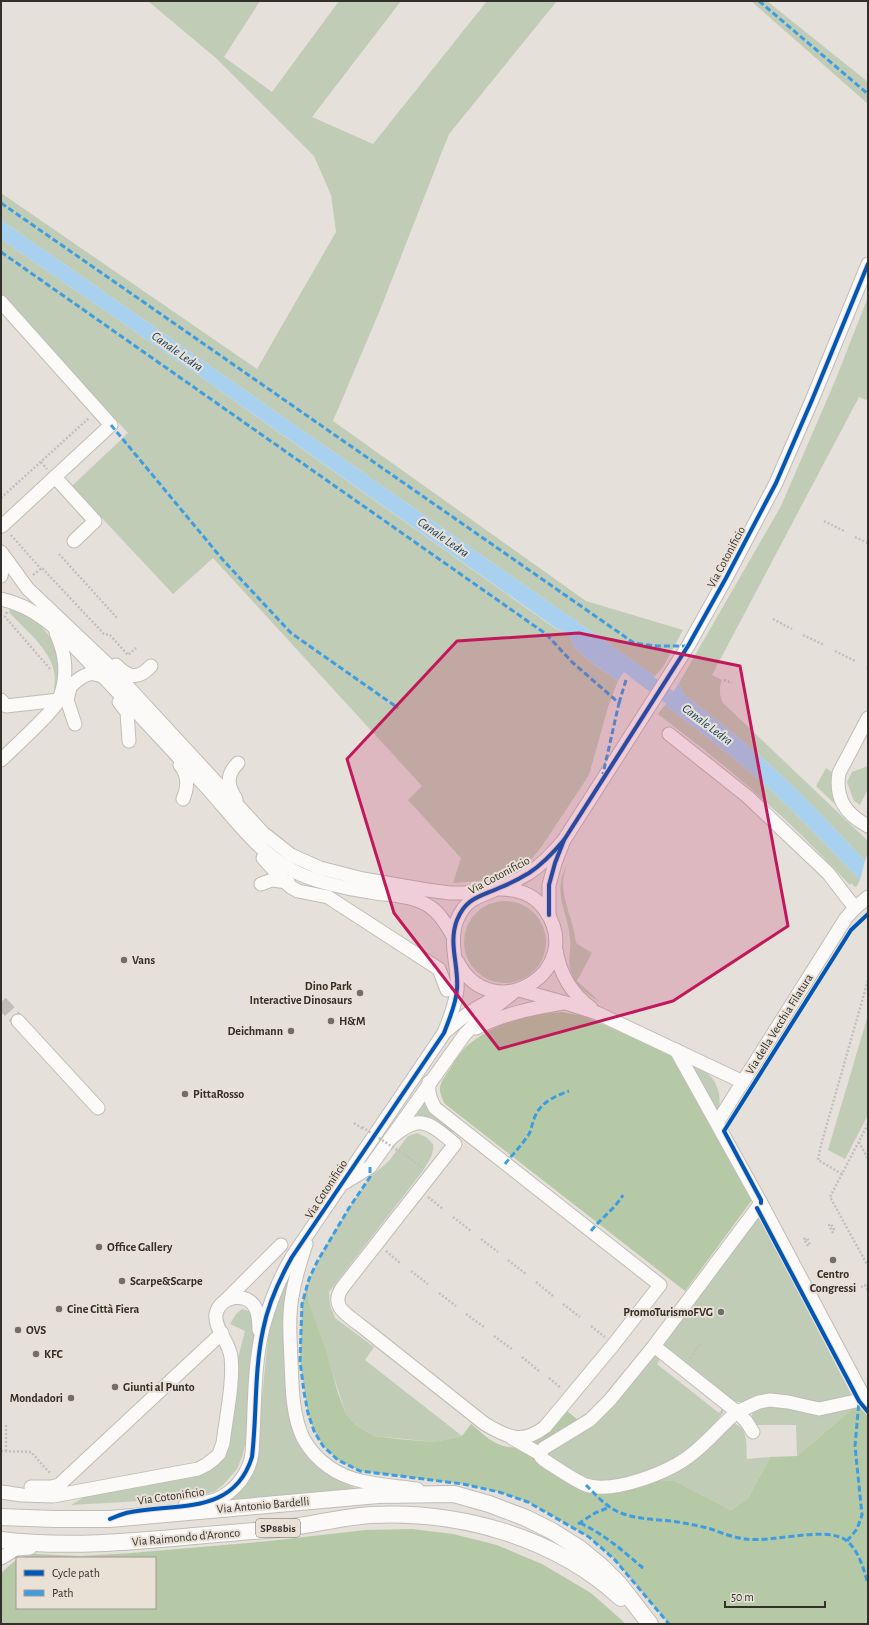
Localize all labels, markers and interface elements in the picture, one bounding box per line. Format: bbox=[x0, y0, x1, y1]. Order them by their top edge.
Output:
water label: Canale Ledra bbox=[149, 330, 205, 375]
water label: Canale Ledra bbox=[415, 516, 471, 561]
street label: Via Cotonificio bbox=[705, 524, 747, 590]
water label: Canale Ledra bbox=[679, 702, 735, 748]
street label: Via Cotonificio bbox=[466, 854, 532, 896]
place label: Vans bbox=[132, 954, 155, 966]
marker: Vans bbox=[119, 955, 129, 965]
street label: Via della Vecchia Filatura bbox=[743, 971, 815, 1076]
place label: Dino Park Interactive Dinosaurs bbox=[250, 980, 352, 1006]
marker: Dino Park Interactive Dinosaurs bbox=[355, 988, 365, 998]
place label: H&M bbox=[339, 1015, 365, 1027]
marker: H&M bbox=[326, 1016, 336, 1026]
place label: Deichmann bbox=[227, 1025, 283, 1037]
marker: Deichmann bbox=[286, 1026, 296, 1036]
place label: PittaRosso bbox=[193, 1088, 244, 1100]
marker: PittaRosso bbox=[180, 1089, 190, 1099]
street label: Via Cotonificio bbox=[303, 1157, 350, 1221]
place label: Office Gallery bbox=[107, 1241, 173, 1254]
marker: Office Gallery bbox=[94, 1242, 104, 1252]
marker: Centro Congressi bbox=[828, 1255, 838, 1265]
place label: Centro Congressi bbox=[810, 1268, 856, 1294]
place label: Scarpe&Scarpe bbox=[130, 1275, 203, 1287]
marker: Scarpe&Scarpe bbox=[117, 1276, 127, 1286]
place label: Cine Città Fiera bbox=[67, 1303, 140, 1315]
marker: Cine Città Fiera bbox=[54, 1304, 64, 1314]
place label: PromoTurismoFVG bbox=[623, 1306, 713, 1318]
marker: PromoTurismoFVG bbox=[716, 1307, 726, 1317]
place label: OVS bbox=[26, 1324, 46, 1336]
marker: OVS bbox=[13, 1325, 23, 1335]
place label: KFC bbox=[44, 1348, 63, 1360]
marker: KFC bbox=[31, 1349, 41, 1359]
place label: Giunti al Punto bbox=[123, 1381, 195, 1393]
marker: Giunti al Punto bbox=[110, 1382, 120, 1392]
place label: Mondadori bbox=[10, 1392, 63, 1404]
marker: Mondadori bbox=[66, 1393, 76, 1403]
street label: Via Cotonificio bbox=[137, 1485, 205, 1507]
street label: Via Antonio Bardelli bbox=[216, 1495, 310, 1515]
road number: SP88bis bbox=[256, 1519, 300, 1537]
street label: Via Raimondo d'Aronco bbox=[131, 1526, 241, 1548]
legend bbox=[16, 1557, 156, 1609]
text: Cycle path bbox=[52, 1567, 100, 1580]
scale bar bbox=[725, 1583, 825, 1609]
text: Path bbox=[52, 1587, 74, 1599]
text: 50 m bbox=[731, 1591, 754, 1603]

